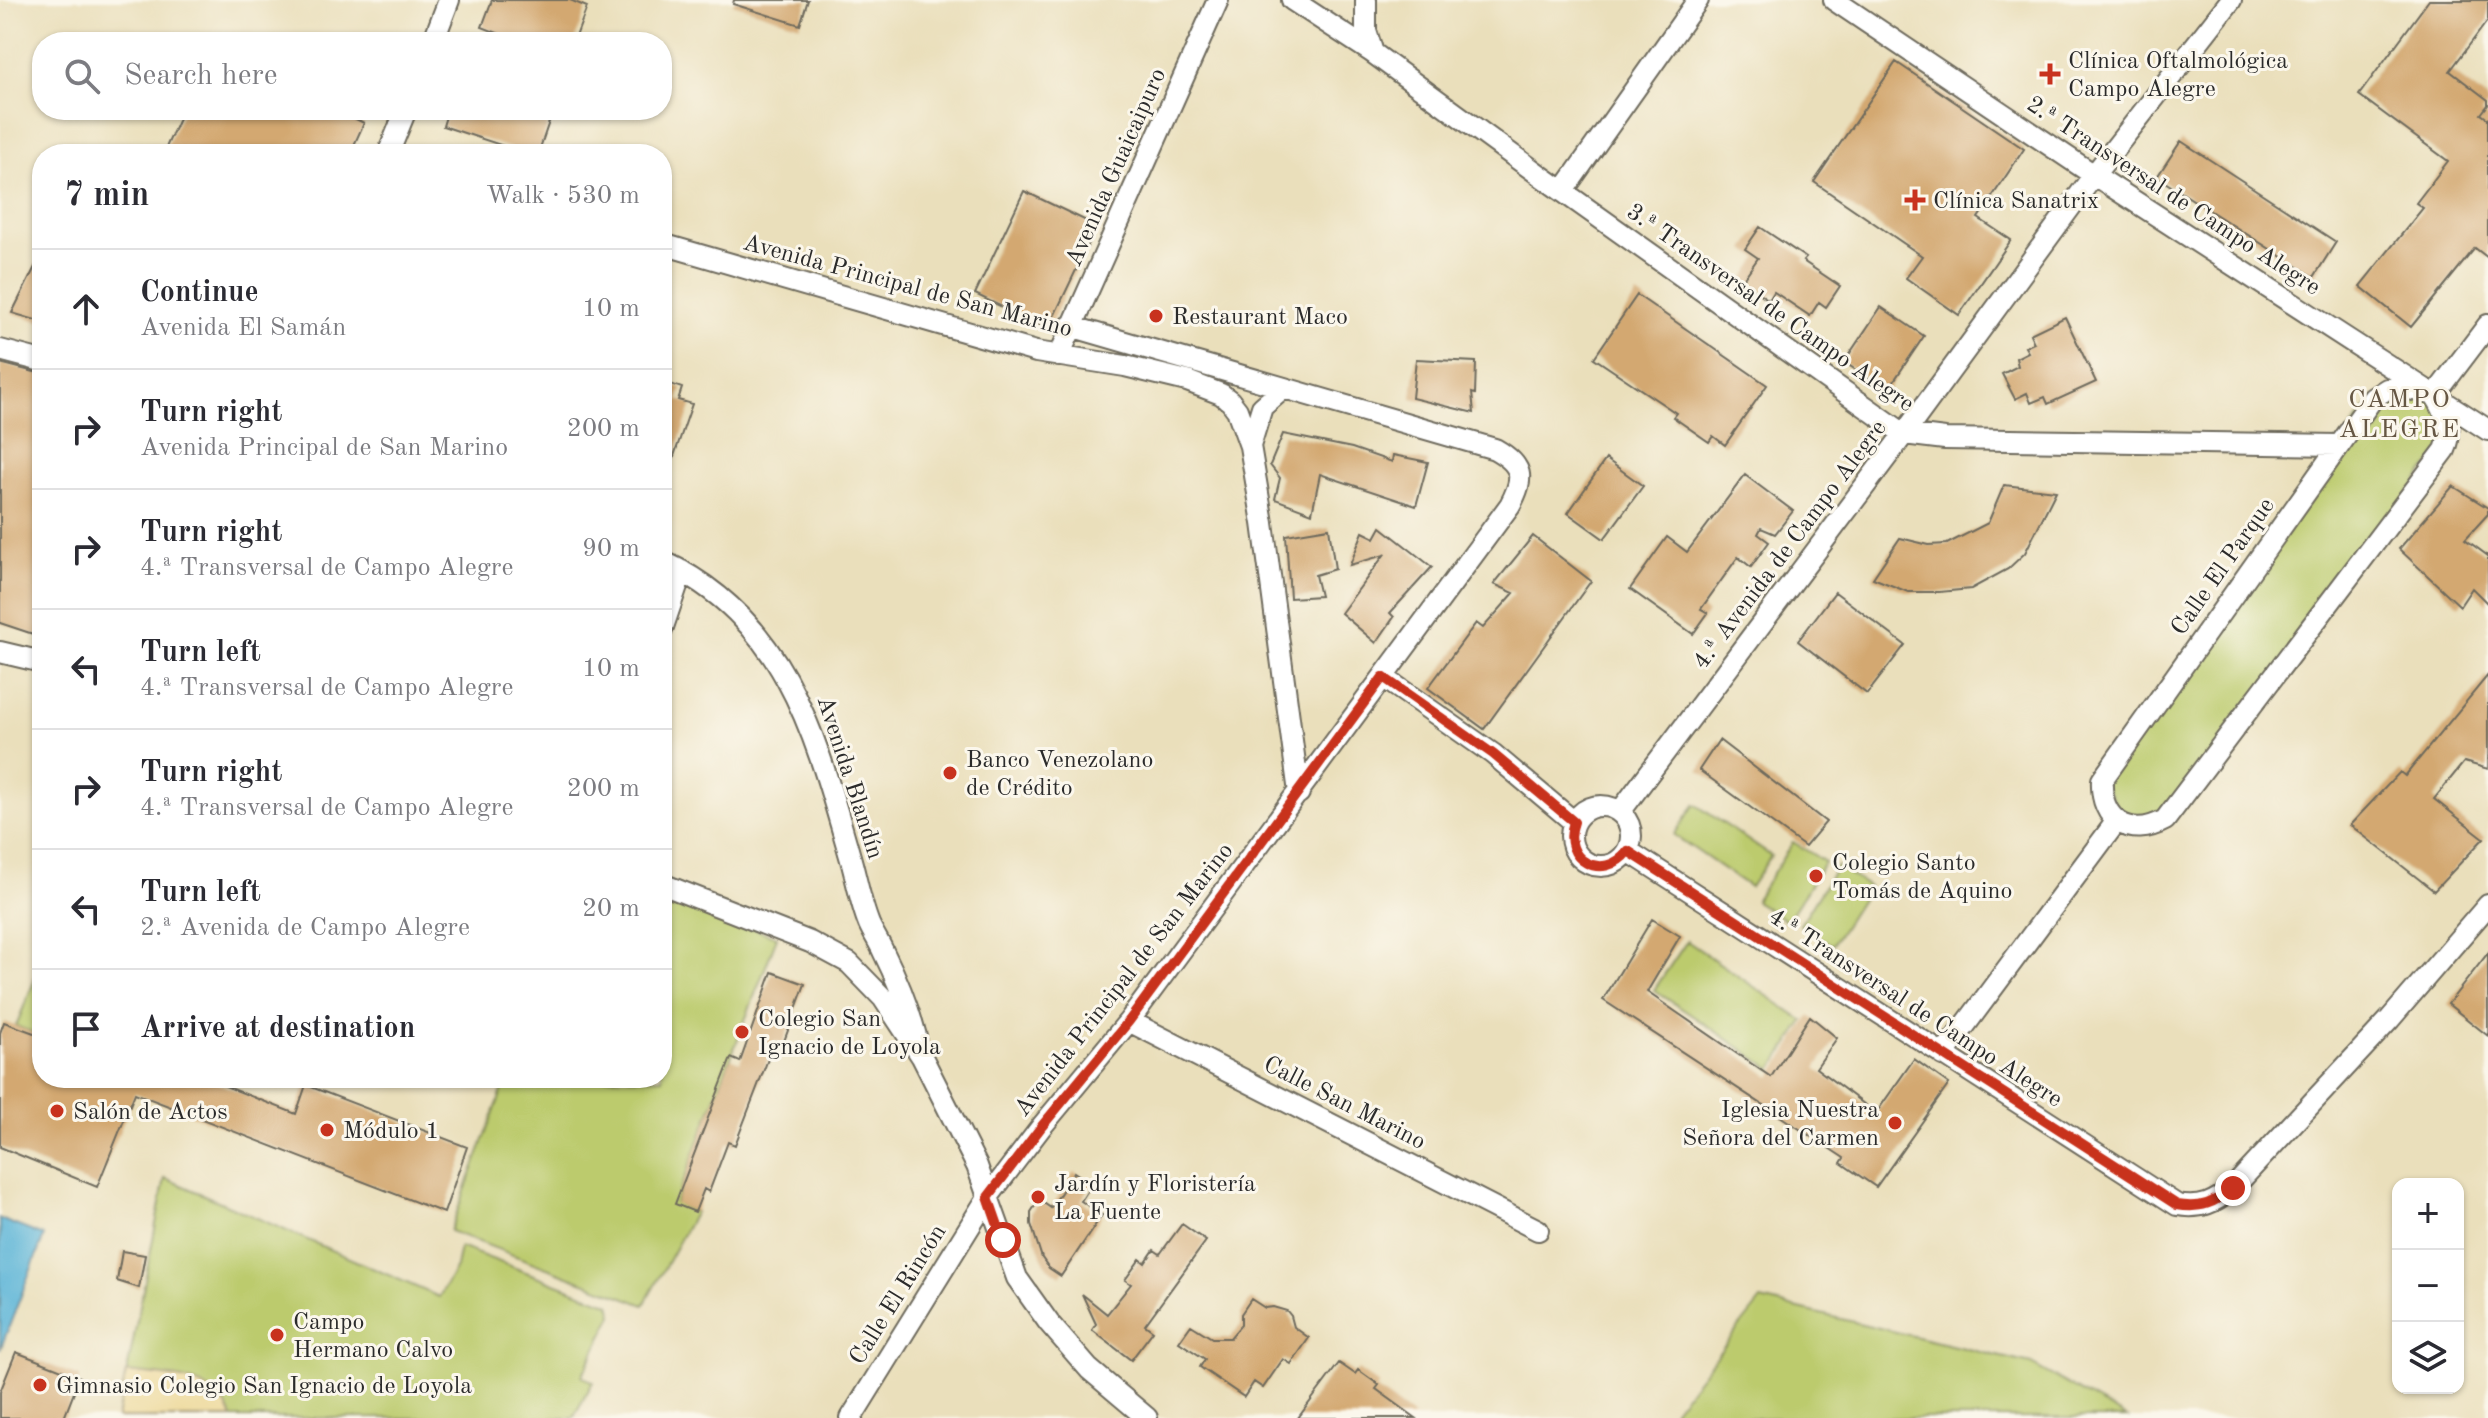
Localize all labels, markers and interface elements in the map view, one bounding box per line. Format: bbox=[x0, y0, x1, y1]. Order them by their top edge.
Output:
search box bbox=[32, 32, 672, 120]
place label: Clínica Oftalmológica Campo Alegre bbox=[2068, 50, 2288, 102]
icon: search bbox=[60, 54, 104, 98]
text: Search here bbox=[124, 61, 278, 91]
marker: Clínica Oftalmológica Campo Alegre bbox=[2039, 63, 2061, 85]
street label: Avenida Guaicaipuro bbox=[1062, 65, 1171, 271]
street label: 2.ª Transversal de Campo Alegre bbox=[2022, 93, 2324, 301]
text: 7 min bbox=[64, 179, 149, 213]
text: Walk · 530 m bbox=[486, 183, 640, 209]
marker: Clínica Sanatrix bbox=[1904, 189, 1926, 211]
place label: Clínica Sanatrix bbox=[1933, 190, 2099, 214]
street label: 3.ª Transversal de Campo Alegre bbox=[1622, 200, 1918, 417]
street label: Avenida Principal de San Marino bbox=[740, 231, 1075, 343]
text: Continue bbox=[140, 278, 259, 308]
icon: ahead bbox=[64, 287, 108, 331]
text: 10 m bbox=[582, 296, 640, 322]
place label: Restaurant Maco bbox=[1172, 306, 1348, 330]
marker: Restaurant Maco bbox=[1147, 307, 1165, 325]
text: Avenida El Samán bbox=[140, 315, 346, 341]
district label: CAMPO ALEGRE bbox=[2339, 387, 2461, 443]
text: Turn right bbox=[140, 398, 282, 428]
icon: right bbox=[64, 407, 108, 451]
text: 200 m bbox=[567, 416, 640, 442]
street label: 4.ª Avenida de Campo Alegre bbox=[1689, 416, 1892, 674]
text: Avenida Principal de San Marino bbox=[140, 435, 508, 461]
street label: Calle El Parque bbox=[2168, 494, 2280, 640]
text: Turn right bbox=[140, 518, 282, 548]
icon: right bbox=[64, 527, 108, 571]
text: 90 m bbox=[582, 536, 640, 562]
text: 4.ª Transversal de Campo Alegre bbox=[140, 555, 513, 581]
text: Turn left bbox=[140, 638, 261, 668]
icon: left bbox=[64, 647, 108, 691]
text: 10 m bbox=[582, 656, 640, 682]
text: 4.ª Transversal de Campo Alegre bbox=[140, 675, 513, 701]
street label: Avenida Blandín bbox=[811, 693, 887, 862]
place label: Banco Venezolano de Crédito bbox=[966, 749, 1153, 801]
text: Turn right bbox=[140, 758, 282, 788]
marker: Banco Venezolano de Crédito bbox=[941, 764, 959, 782]
icon: right bbox=[64, 767, 108, 811]
text: 200 m bbox=[567, 776, 640, 802]
text: 4.ª Transversal de Campo Alegre bbox=[140, 795, 513, 821]
street label: Avenida Principal de San Marino bbox=[1011, 839, 1239, 1122]
place label: Colegio Santo Tomás de Aquino bbox=[1832, 852, 2012, 904]
marker: Colegio Santo Tomás de Aquino bbox=[1807, 867, 1825, 885]
text: Turn left bbox=[140, 878, 261, 908]
icon: left bbox=[64, 887, 108, 931]
text: 20 m bbox=[582, 896, 640, 922]
street label: 4.ª Transversal de Campo Alegre bbox=[1764, 905, 2066, 1113]
text: 2.ª Avenida de Campo Alegre bbox=[140, 915, 470, 941]
icon: arrive bbox=[64, 1007, 108, 1051]
place label: Colegio San Ignacio de Loyola bbox=[758, 1008, 941, 1060]
text: Arrive at destination bbox=[140, 1014, 415, 1044]
marker: Colegio San Ignacio de Loyola bbox=[733, 1023, 751, 1041]
street label: Calle San Marino bbox=[1259, 1053, 1429, 1155]
place label: Iglesia Nuestra Señora del Carmen bbox=[1682, 1099, 1879, 1151]
place label: Salón de Actos bbox=[73, 1101, 228, 1125]
marker: Salón de Actos bbox=[48, 1102, 66, 1120]
marker: Iglesia Nuestra Señora del Carmen bbox=[1886, 1114, 1904, 1132]
place label: Módulo 1 bbox=[343, 1120, 439, 1144]
marker: Módulo 1 bbox=[318, 1121, 336, 1139]
route end bbox=[2215, 1170, 2251, 1206]
place label: Jardín y Floristería La Fuente bbox=[1054, 1173, 1256, 1225]
map controls bbox=[2392, 1178, 2464, 1394]
button: + bbox=[2392, 1178, 2464, 1250]
marker: Jardín y Floristería La Fuente bbox=[1029, 1188, 1047, 1206]
street label: Calle El Rincón bbox=[846, 1221, 951, 1369]
route start bbox=[985, 1222, 1021, 1258]
button: − bbox=[2392, 1250, 2464, 1322]
place label: Campo Hermano Calvo bbox=[293, 1311, 453, 1363]
button: layers bbox=[2392, 1322, 2464, 1394]
marker: Campo Hermano Calvo bbox=[268, 1326, 286, 1344]
place label: Gimnasio Colegio San Ignacio de Loyola bbox=[56, 1375, 472, 1399]
marker: Gimnasio Colegio San Ignacio de Loyola bbox=[31, 1376, 49, 1394]

